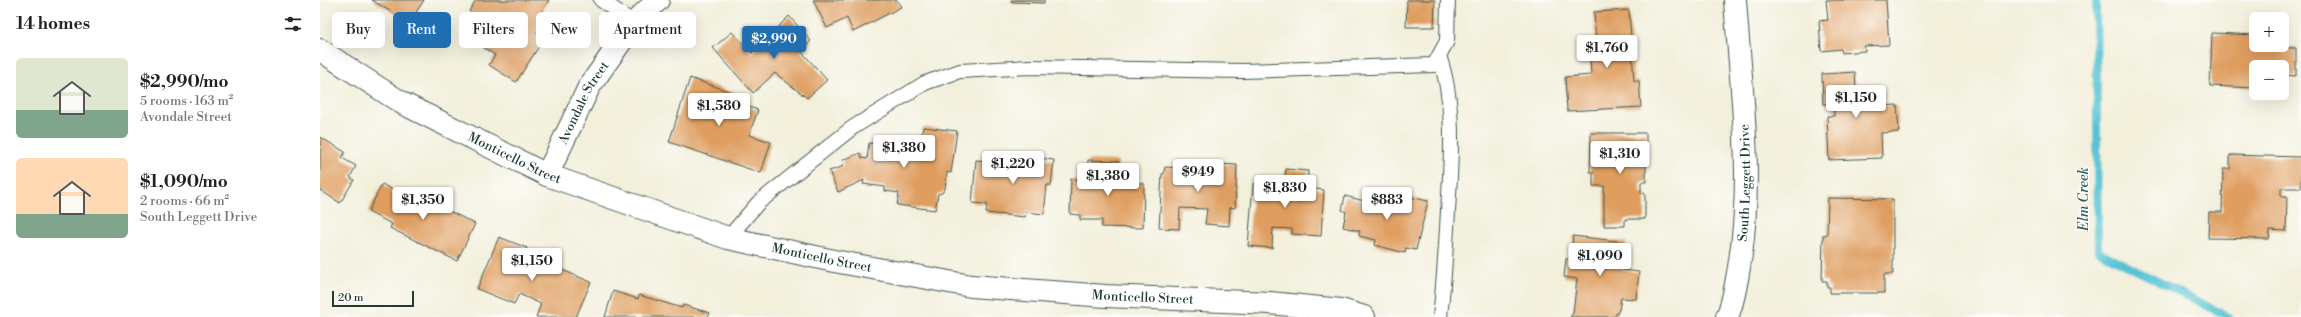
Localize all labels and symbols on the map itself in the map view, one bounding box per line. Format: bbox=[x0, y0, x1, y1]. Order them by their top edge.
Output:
pin: $2,990 bbox=[741, 26, 807, 60]
pin: $1,760 bbox=[1574, 35, 1640, 69]
street label: Avondale Street bbox=[554, 58, 613, 148]
pin: $1,150 bbox=[1823, 85, 1889, 119]
pin: $1,580 bbox=[686, 93, 752, 127]
street label: South Leggett Drive bbox=[1735, 123, 1754, 242]
street label: Monticello Street bbox=[465, 129, 564, 187]
pin: $1,380 bbox=[871, 135, 937, 169]
pin: $1,310 bbox=[1587, 141, 1653, 175]
pin: $1,220 bbox=[980, 151, 1046, 185]
pin: $949 bbox=[1174, 159, 1222, 193]
pin: $1,380 bbox=[1075, 163, 1141, 197]
water label: Elm Creek bbox=[2075, 167, 2093, 232]
pin: $1,830 bbox=[1252, 175, 1318, 209]
pin: $1,350 bbox=[390, 187, 456, 221]
pin: $883 bbox=[1363, 187, 1411, 221]
street label: Monticello Street bbox=[770, 240, 873, 276]
pin: $1,090 bbox=[1567, 243, 1633, 277]
pin: $1,150 bbox=[499, 248, 565, 282]
street label: Monticello Street bbox=[1091, 287, 1194, 308]
scale bar bbox=[332, 289, 414, 308]

